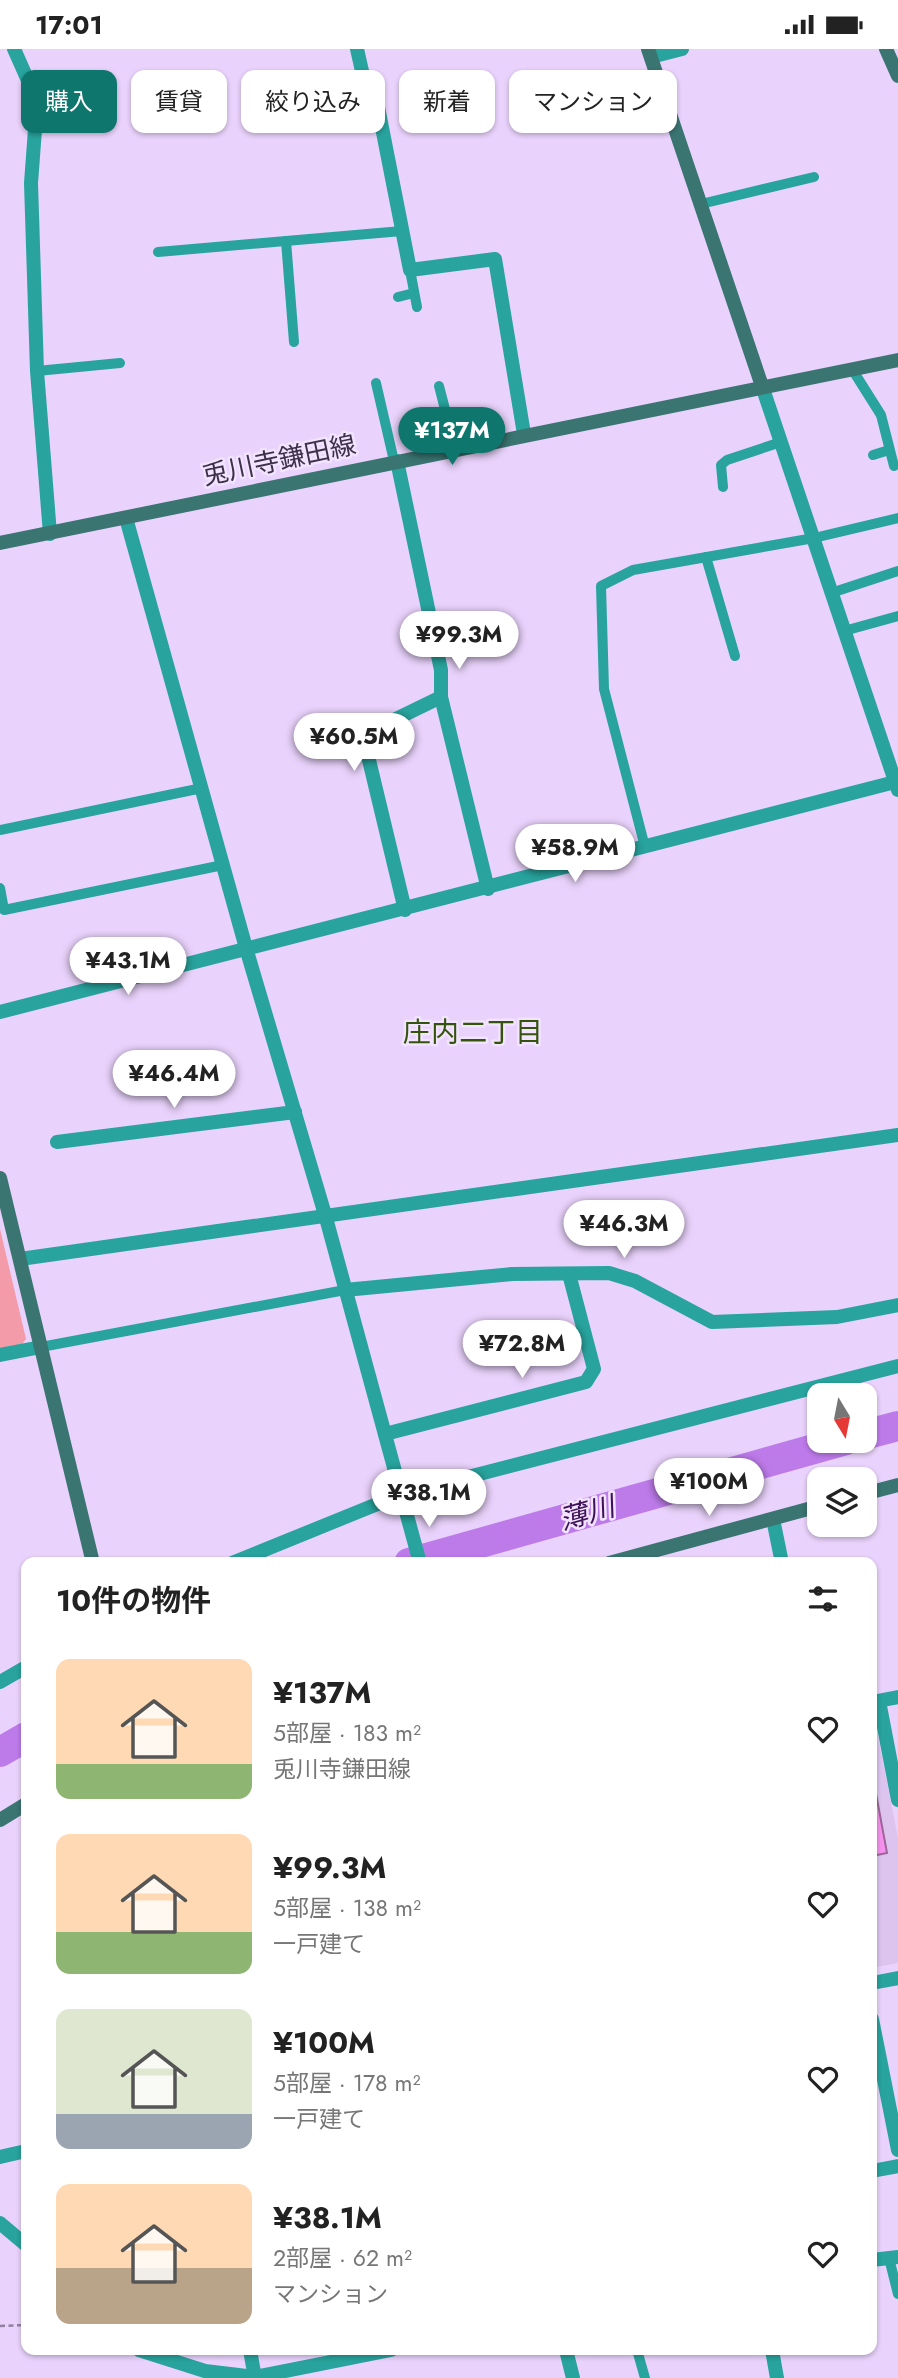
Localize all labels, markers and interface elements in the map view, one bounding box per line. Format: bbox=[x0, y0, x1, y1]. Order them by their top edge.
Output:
text: 17:01 bbox=[35, 6, 103, 44]
chip: 購入 bbox=[21, 70, 117, 133]
chip: 賃貸 bbox=[131, 70, 227, 133]
chip: 絞り込み bbox=[241, 70, 385, 133]
chip: 新着 bbox=[399, 70, 495, 133]
chip: マンション bbox=[509, 70, 677, 133]
pin: ¥137M bbox=[403, 407, 501, 467]
text: ¥137M bbox=[414, 413, 490, 447]
street label: 兎川寺鎌田線 bbox=[199, 425, 359, 495]
pin: ¥99.3M bbox=[402, 611, 516, 671]
text: ¥99.3M bbox=[416, 617, 502, 651]
pin: ¥60.5M bbox=[297, 713, 411, 773]
text: ¥60.5M bbox=[310, 719, 398, 753]
pin: ¥58.9M bbox=[518, 825, 632, 884]
text: ¥58.9M bbox=[531, 830, 619, 864]
pin: ¥43.1M bbox=[71, 937, 185, 997]
text: ¥43.1M bbox=[86, 943, 171, 977]
district label: 庄内二丁目 bbox=[403, 1012, 543, 1053]
pin: ¥46.4M bbox=[117, 1051, 231, 1110]
text: ¥46.4M bbox=[129, 1056, 219, 1090]
pin: ¥46.3M bbox=[567, 1201, 681, 1260]
text: ¥46.3M bbox=[579, 1206, 669, 1240]
pin: ¥72.8M bbox=[465, 1321, 579, 1380]
text: ¥72.8M bbox=[479, 1326, 565, 1360]
north arrow bbox=[807, 1383, 877, 1453]
map controls bbox=[807, 1383, 877, 1537]
pin: ¥100M bbox=[660, 1459, 758, 1518]
text: ¥100M bbox=[670, 1464, 748, 1498]
button: layers bbox=[807, 1467, 877, 1537]
pin: ¥38.1M bbox=[372, 1469, 486, 1529]
text: ¥38.1M bbox=[387, 1475, 471, 1509]
water label: 薄川 bbox=[554, 1485, 622, 1540]
text: 10件の物件 bbox=[56, 1579, 211, 1622]
icon: filters bbox=[804, 1580, 842, 1618]
text: ¥137M bbox=[273, 1671, 371, 1714]
icon: home bbox=[112, 1687, 196, 1771]
icon: heart bbox=[804, 1710, 842, 1748]
text: 5部屋 · 183 m² bbox=[273, 1716, 421, 1750]
text: 兎川寺鎌田線 bbox=[273, 1752, 411, 1786]
text: ¥99.3M bbox=[273, 1846, 386, 1889]
icon: home bbox=[112, 1862, 196, 1946]
icon: heart bbox=[804, 1885, 842, 1923]
text: 5部屋 · 138 m² bbox=[273, 1891, 421, 1925]
text: 一戸建て bbox=[273, 1927, 365, 1961]
text: ¥100M bbox=[273, 2021, 375, 2064]
icon: home bbox=[112, 2037, 196, 2121]
icon: heart bbox=[804, 2060, 842, 2098]
text: 5部屋 · 178 m² bbox=[273, 2066, 420, 2100]
text: 一戸建て bbox=[273, 2102, 365, 2136]
text: ¥38.1M bbox=[273, 2196, 382, 2239]
icon: home bbox=[112, 2212, 196, 2296]
icon: heart bbox=[804, 2235, 842, 2273]
text: 2部屋 · 62 m² bbox=[273, 2241, 412, 2275]
text: マンション bbox=[273, 2277, 388, 2311]

